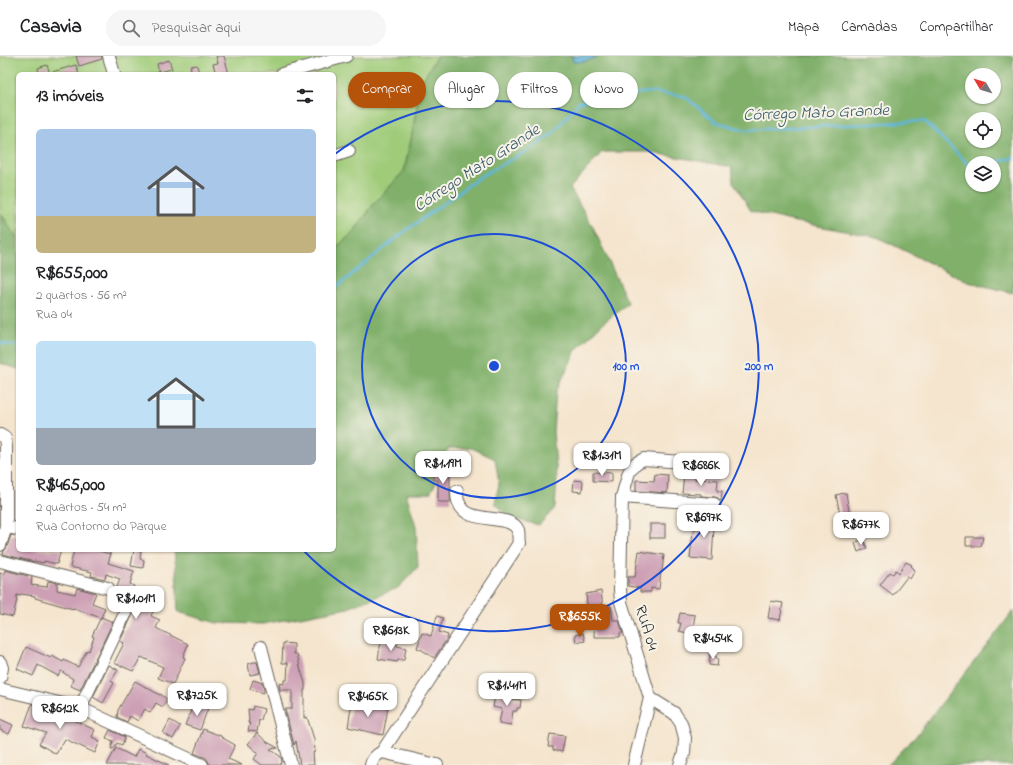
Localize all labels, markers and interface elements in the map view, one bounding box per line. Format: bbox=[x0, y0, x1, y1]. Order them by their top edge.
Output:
search box bbox=[106, 10, 386, 46]
text: Casavia bbox=[20, 14, 82, 41]
icon: search bbox=[120, 17, 142, 39]
text: Pesquisar aqui bbox=[152, 17, 241, 39]
text: Mapa bbox=[788, 17, 819, 38]
text: Camadas bbox=[841, 17, 898, 38]
text: Compartilhar bbox=[920, 17, 993, 38]
north arrow bbox=[965, 68, 1001, 104]
map controls bbox=[965, 68, 1001, 192]
chip: Comprar bbox=[348, 72, 426, 108]
chip: Alugar bbox=[434, 72, 499, 108]
chip: Filtros bbox=[507, 72, 572, 108]
chip: Novo bbox=[580, 72, 638, 108]
text: 13 imóveis bbox=[36, 84, 104, 109]
icon: filters bbox=[294, 85, 316, 107]
water label: Córrego Mato Grande bbox=[743, 98, 891, 129]
button: locate bbox=[965, 112, 1001, 148]
water label: Córrego Mato Grande bbox=[409, 117, 547, 219]
icon: home bbox=[140, 155, 212, 227]
button: layers bbox=[965, 156, 1001, 192]
text: R$655,000 bbox=[36, 261, 108, 286]
text: 2 quartos · 56 m² bbox=[36, 286, 127, 305]
text: Rua 04 bbox=[36, 305, 72, 324]
text: 100 m bbox=[613, 358, 640, 376]
text: 200 m bbox=[744, 358, 774, 376]
centre of rings bbox=[487, 359, 501, 373]
icon: home bbox=[140, 367, 212, 439]
pin: R$1.31M bbox=[565, 443, 639, 477]
text: R$1.31M bbox=[582, 446, 622, 465]
pin: R$1.19M bbox=[406, 451, 480, 485]
pin: R$686K bbox=[668, 453, 734, 487]
text: R$1.19M bbox=[424, 454, 462, 473]
text: R$686K bbox=[682, 456, 720, 475]
text: R$465,000 bbox=[36, 473, 105, 498]
text: 2 quartos · 54 m² bbox=[36, 498, 127, 517]
pin: R$697K bbox=[671, 505, 737, 539]
text: R$697K bbox=[686, 508, 722, 527]
pin: R$677K bbox=[828, 512, 894, 546]
text: R$677K bbox=[842, 515, 880, 534]
text: Rua Contorno do Parque bbox=[36, 517, 166, 536]
pin: R$1.01M bbox=[99, 586, 173, 620]
text: R$1.01M bbox=[116, 589, 156, 608]
street label: RUA 04 bbox=[628, 602, 664, 654]
pin: R$655K bbox=[547, 604, 613, 638]
text: R$655K bbox=[559, 607, 601, 626]
pin: R$613K bbox=[358, 618, 424, 652]
text: R$613K bbox=[373, 621, 409, 640]
pin: R$454K bbox=[680, 626, 746, 660]
text: R$454K bbox=[693, 629, 733, 648]
pin: R$1.41M bbox=[470, 673, 544, 707]
text: R$1.41M bbox=[487, 676, 527, 695]
pin: R$725K bbox=[164, 683, 230, 717]
pin: R$465K bbox=[335, 684, 401, 718]
text: R$725K bbox=[177, 686, 217, 705]
text: R$465K bbox=[348, 687, 388, 706]
pin: R$612K bbox=[27, 696, 93, 730]
text: R$612K bbox=[41, 699, 79, 718]

